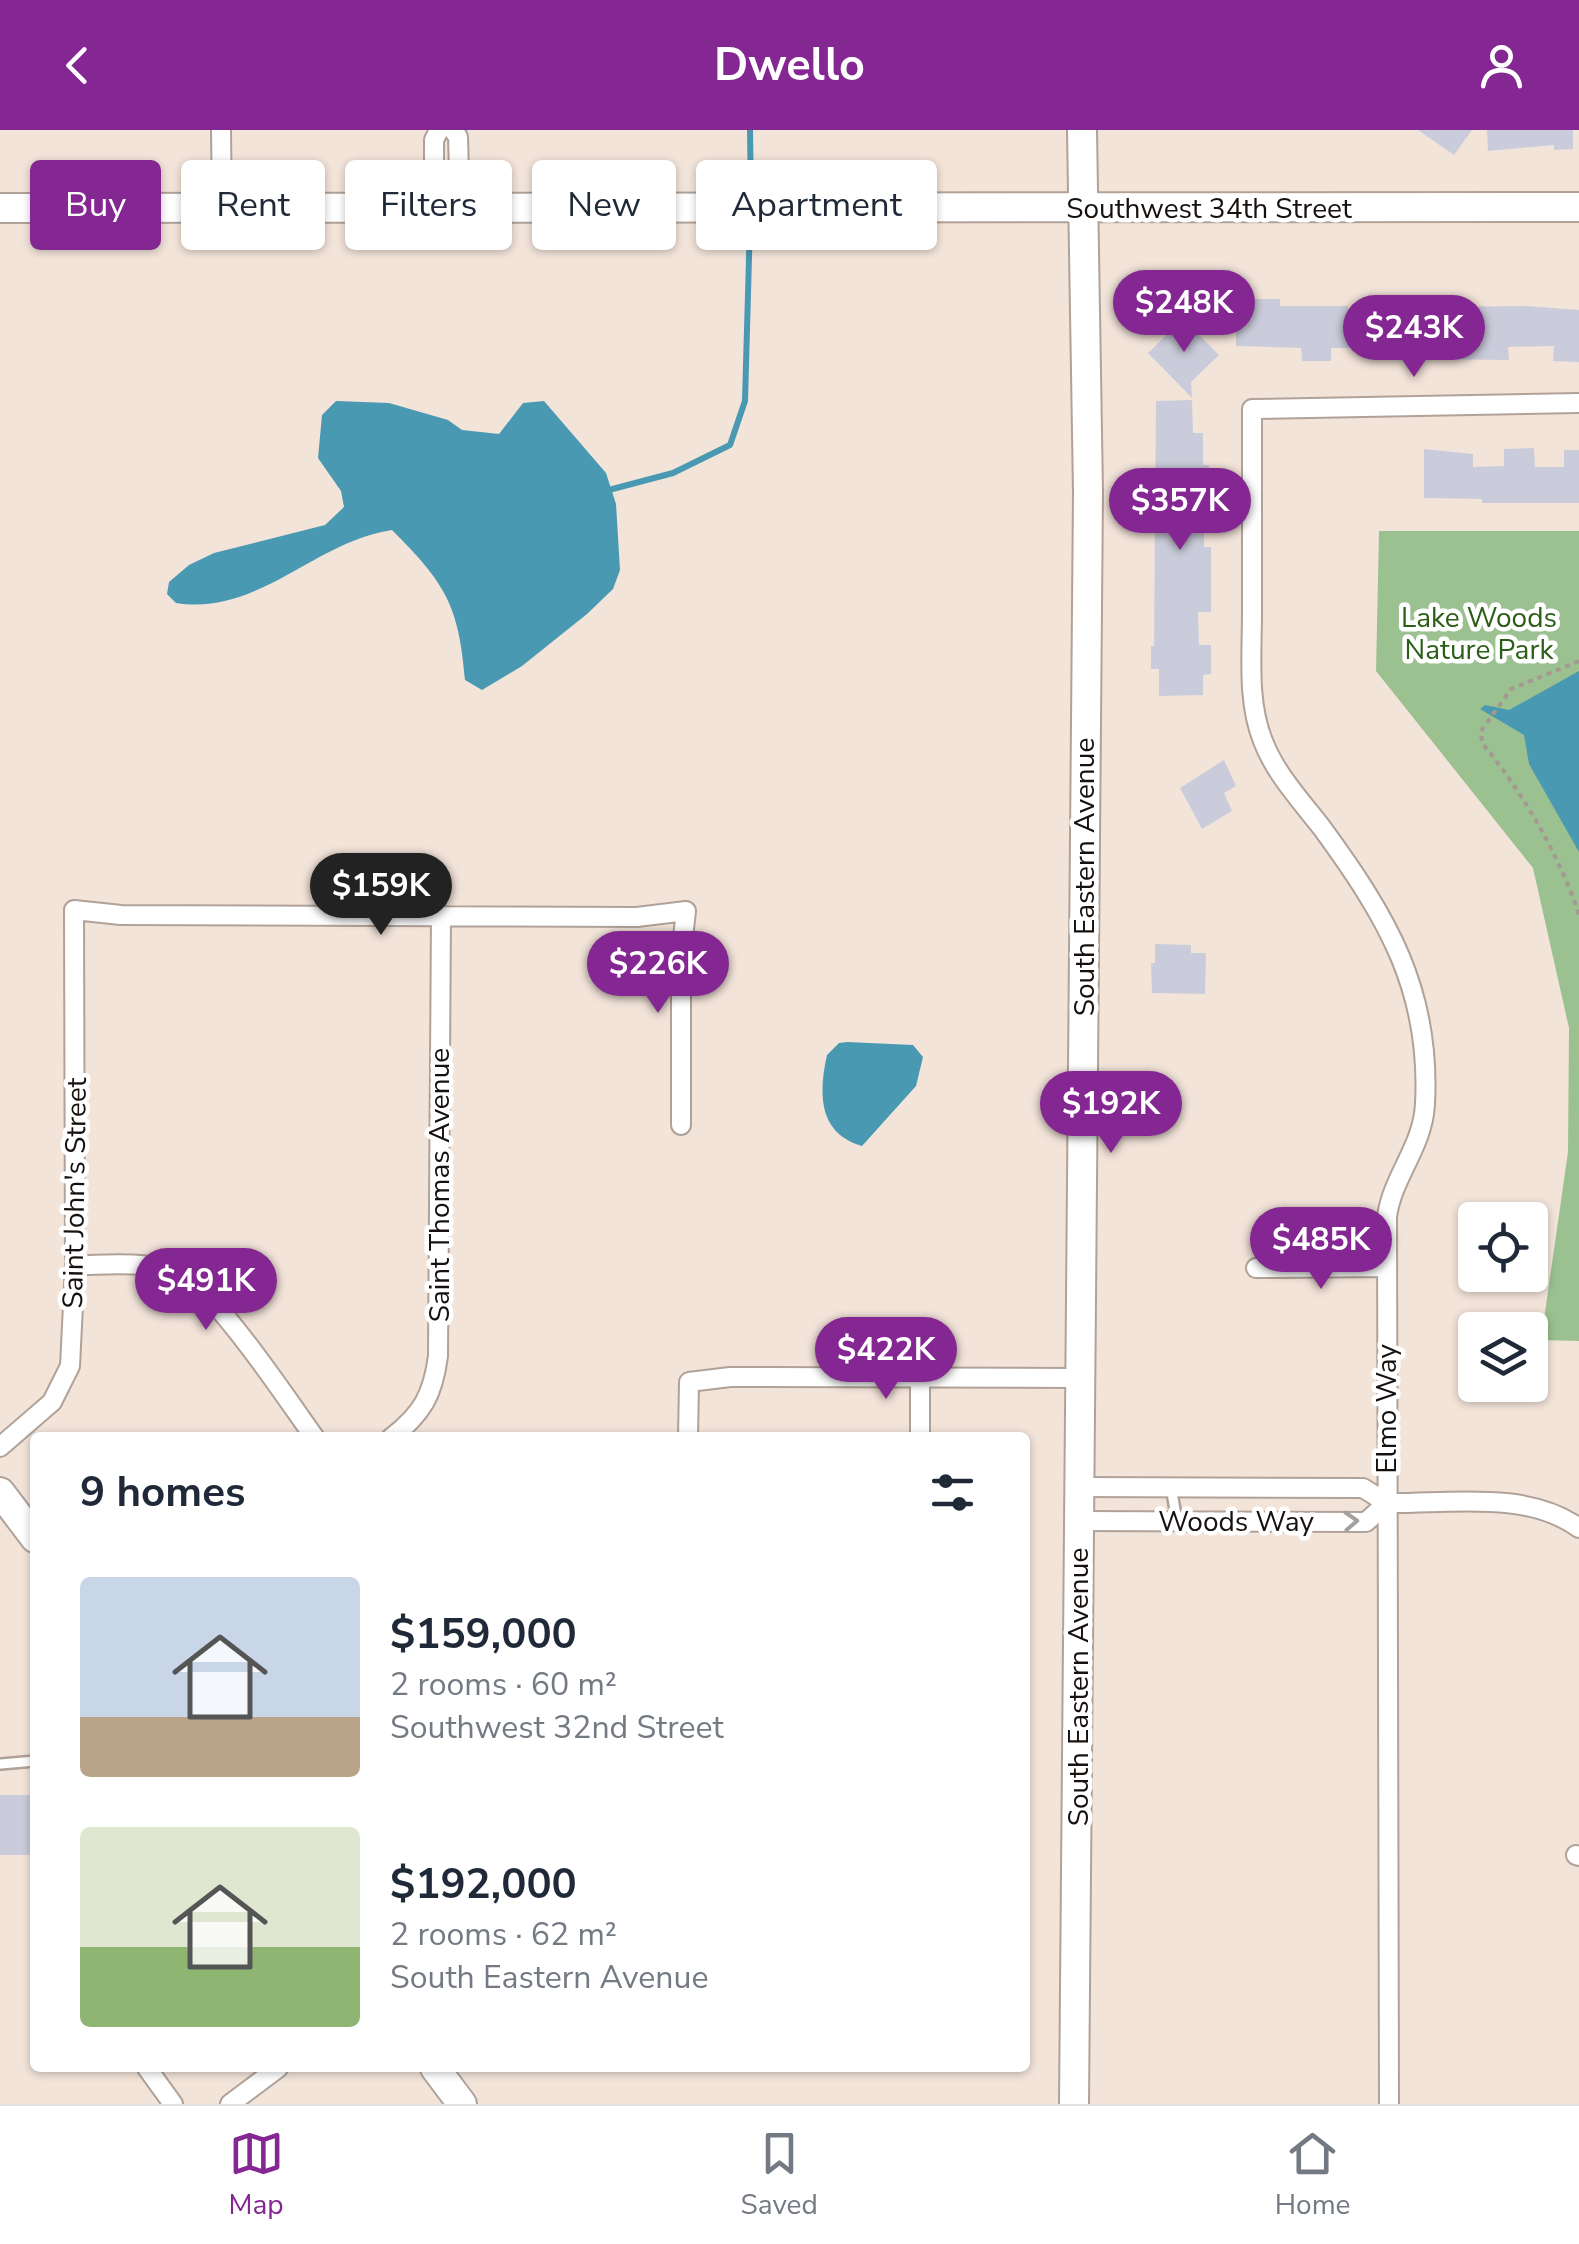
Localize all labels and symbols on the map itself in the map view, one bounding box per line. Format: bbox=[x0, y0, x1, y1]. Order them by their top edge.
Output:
street label: Southwest 34th Street bbox=[1066, 190, 1352, 228]
pin: $248K bbox=[1114, 270, 1254, 355]
pin: $243K bbox=[1344, 295, 1484, 380]
pin: $357K bbox=[1110, 468, 1250, 553]
park label: Lake Woods Nature Park bbox=[1401, 599, 1557, 669]
street label: South Eastern Avenue bbox=[1066, 738, 1104, 1016]
pin: $159K bbox=[311, 853, 451, 938]
pin: $226K bbox=[588, 931, 728, 1016]
street label: Saint Thomas Avenue bbox=[421, 1048, 459, 1322]
pin: $192K bbox=[1041, 1071, 1181, 1156]
street label: Saint John's Street bbox=[54, 1077, 96, 1309]
pin: $485K bbox=[1251, 1207, 1391, 1292]
pin: $491K bbox=[136, 1248, 276, 1333]
pin: $422K bbox=[816, 1317, 956, 1402]
street label: Elmo Way bbox=[1368, 1344, 1406, 1474]
street label: Woods Way bbox=[1158, 1503, 1314, 1541]
one-way arrow bbox=[1343, 1511, 1359, 1532]
street label: South Eastern Avenue bbox=[1060, 1548, 1098, 1826]

